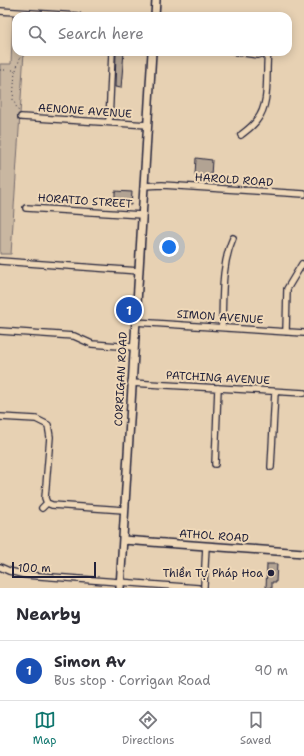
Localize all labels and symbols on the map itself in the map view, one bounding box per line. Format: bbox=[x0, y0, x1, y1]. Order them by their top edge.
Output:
street label: AENONE AVENUE bbox=[38, 100, 133, 122]
street label: HAROLD ROAD bbox=[194, 170, 274, 190]
street label: HORATIO STREET bbox=[37, 190, 133, 212]
your location bbox=[159, 237, 179, 257]
pin: 1 bbox=[116, 295, 142, 325]
street label: SIMON AVENUE bbox=[176, 306, 264, 328]
street label: CORRIGAN ROAD bbox=[111, 331, 131, 427]
street label: PATCHING AVENUE bbox=[166, 368, 270, 388]
street label: ATHOL ROAD bbox=[179, 526, 249, 546]
scale bar bbox=[12, 560, 96, 579]
place label: Thiền Tự Pháp Hoa bbox=[163, 566, 263, 581]
marker: Thiền Tự Pháp Hoa bbox=[266, 568, 276, 578]

